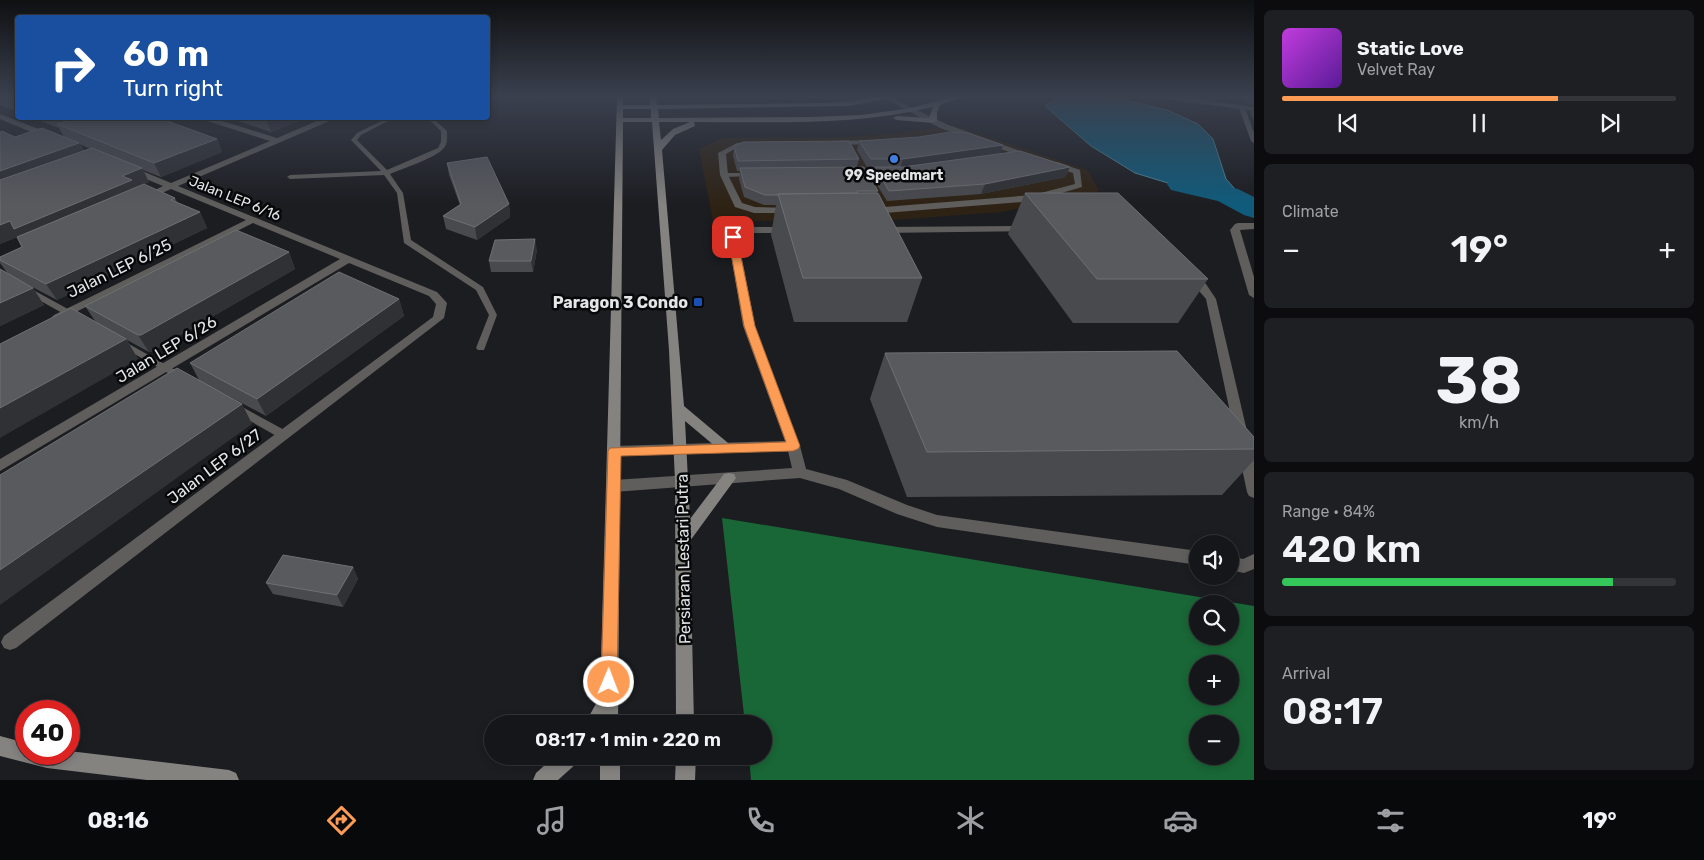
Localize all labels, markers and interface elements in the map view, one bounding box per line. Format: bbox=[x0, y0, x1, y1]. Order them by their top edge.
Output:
text: 60 m bbox=[123, 33, 209, 75]
icon: right bbox=[40, 35, 105, 100]
text: Static Love bbox=[1357, 37, 1464, 60]
text: Velvet Ray bbox=[1357, 60, 1435, 79]
text: Turn right bbox=[123, 75, 223, 102]
icon: previous bbox=[1334, 109, 1362, 137]
icon: pause bbox=[1465, 109, 1493, 137]
icon: next bbox=[1596, 109, 1624, 137]
marker: 99 Speedmart bbox=[888, 153, 900, 165]
place label: 99 Speedmart bbox=[845, 167, 944, 184]
street label: Jalan LEP 6/16 bbox=[186, 172, 283, 225]
text: Climate bbox=[1282, 202, 1339, 221]
pin bbox=[712, 216, 754, 258]
icon: arrive bbox=[719, 223, 747, 251]
text: 19° bbox=[1451, 226, 1508, 272]
text: − bbox=[1282, 233, 1300, 266]
text: + bbox=[1659, 233, 1676, 266]
street label: Jalan LEP 6/25 bbox=[64, 235, 175, 302]
place label: Paragon 3 Condo bbox=[553, 293, 688, 312]
marker: Paragon 3 Condo bbox=[692, 296, 704, 308]
street label: Jalan LEP 6/26 bbox=[113, 312, 220, 387]
text: 38 bbox=[1436, 342, 1522, 419]
text: km/h bbox=[1459, 413, 1499, 432]
street label: Jalan LEP 6/27 bbox=[164, 425, 265, 508]
street label: Persiaran Lestari Putra bbox=[673, 474, 694, 644]
text: Range · 84% bbox=[1282, 502, 1375, 521]
text: 420 km bbox=[1282, 526, 1421, 572]
map controls bbox=[1189, 535, 1239, 765]
button: sound bbox=[1189, 535, 1239, 585]
button: search bbox=[1189, 595, 1239, 645]
position arrow bbox=[582, 655, 634, 707]
button: + bbox=[1189, 655, 1239, 705]
text: Arrival bbox=[1282, 664, 1330, 683]
text: 08:17 bbox=[1282, 688, 1383, 734]
speed limit sign: 40 bbox=[15, 700, 80, 765]
button: − bbox=[1189, 715, 1239, 765]
text: 08:17 · 1 min · 220 m bbox=[535, 728, 721, 751]
icon: directions bbox=[324, 803, 359, 838]
icon: music bbox=[534, 803, 569, 838]
icon: phone bbox=[743, 803, 778, 838]
icon: climate bbox=[953, 803, 988, 838]
icon: car bbox=[1163, 803, 1198, 838]
icon: filters bbox=[1373, 803, 1408, 838]
text: 08:16 bbox=[87, 807, 149, 834]
text: 19° bbox=[1583, 807, 1617, 834]

